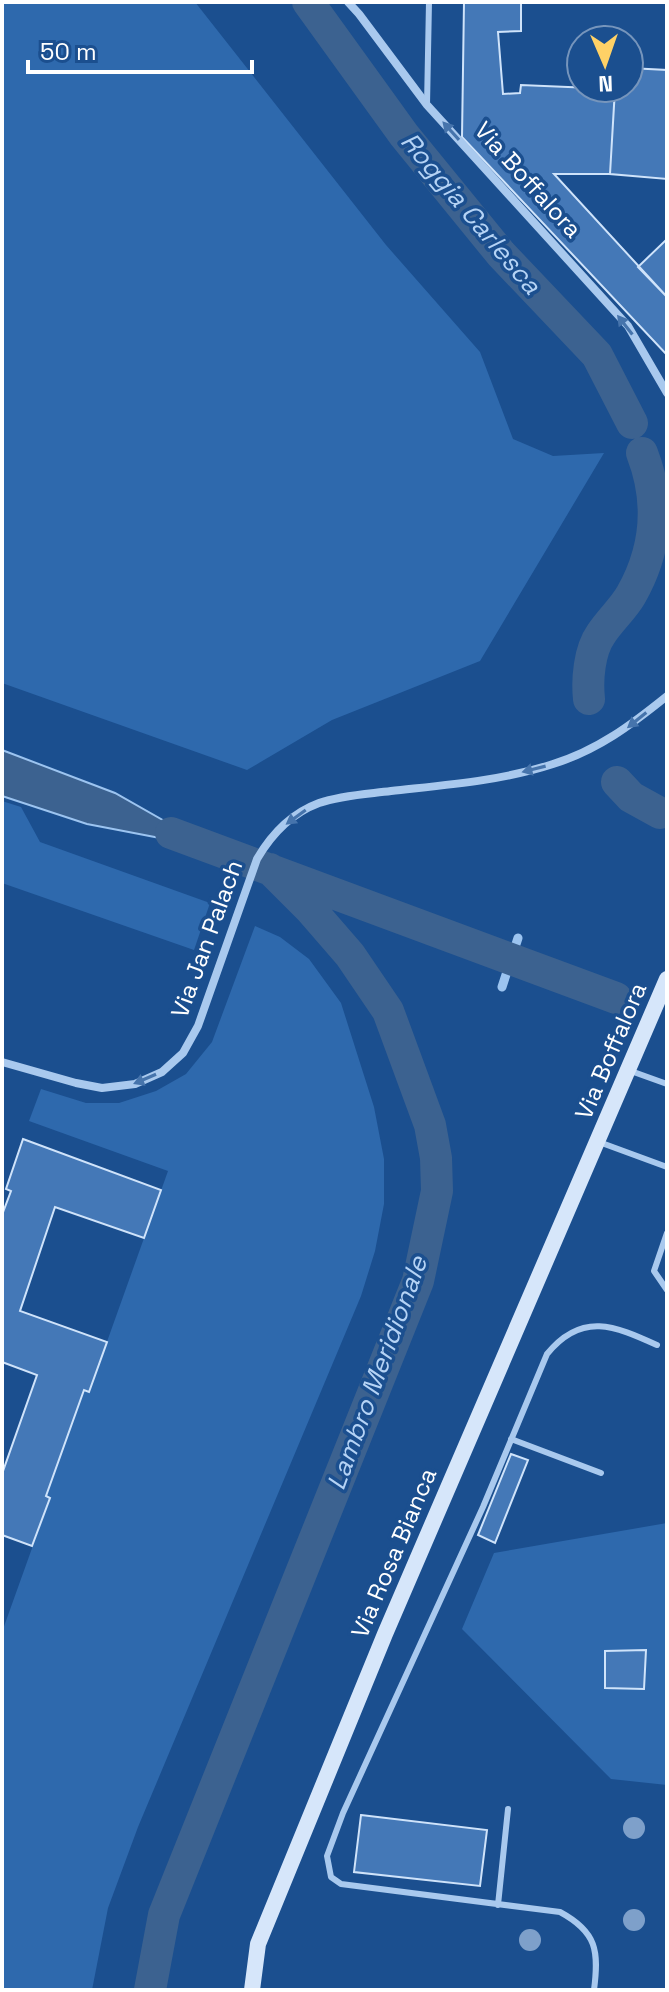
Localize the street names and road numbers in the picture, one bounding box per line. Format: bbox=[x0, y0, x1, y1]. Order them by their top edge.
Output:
street label: Via Boffalora bbox=[468, 115, 589, 244]
street label: Via Jan Palach bbox=[164, 856, 249, 1022]
street label: Via Boffalora bbox=[568, 977, 653, 1124]
street label: Via Rosa Bianca bbox=[344, 1463, 443, 1642]

